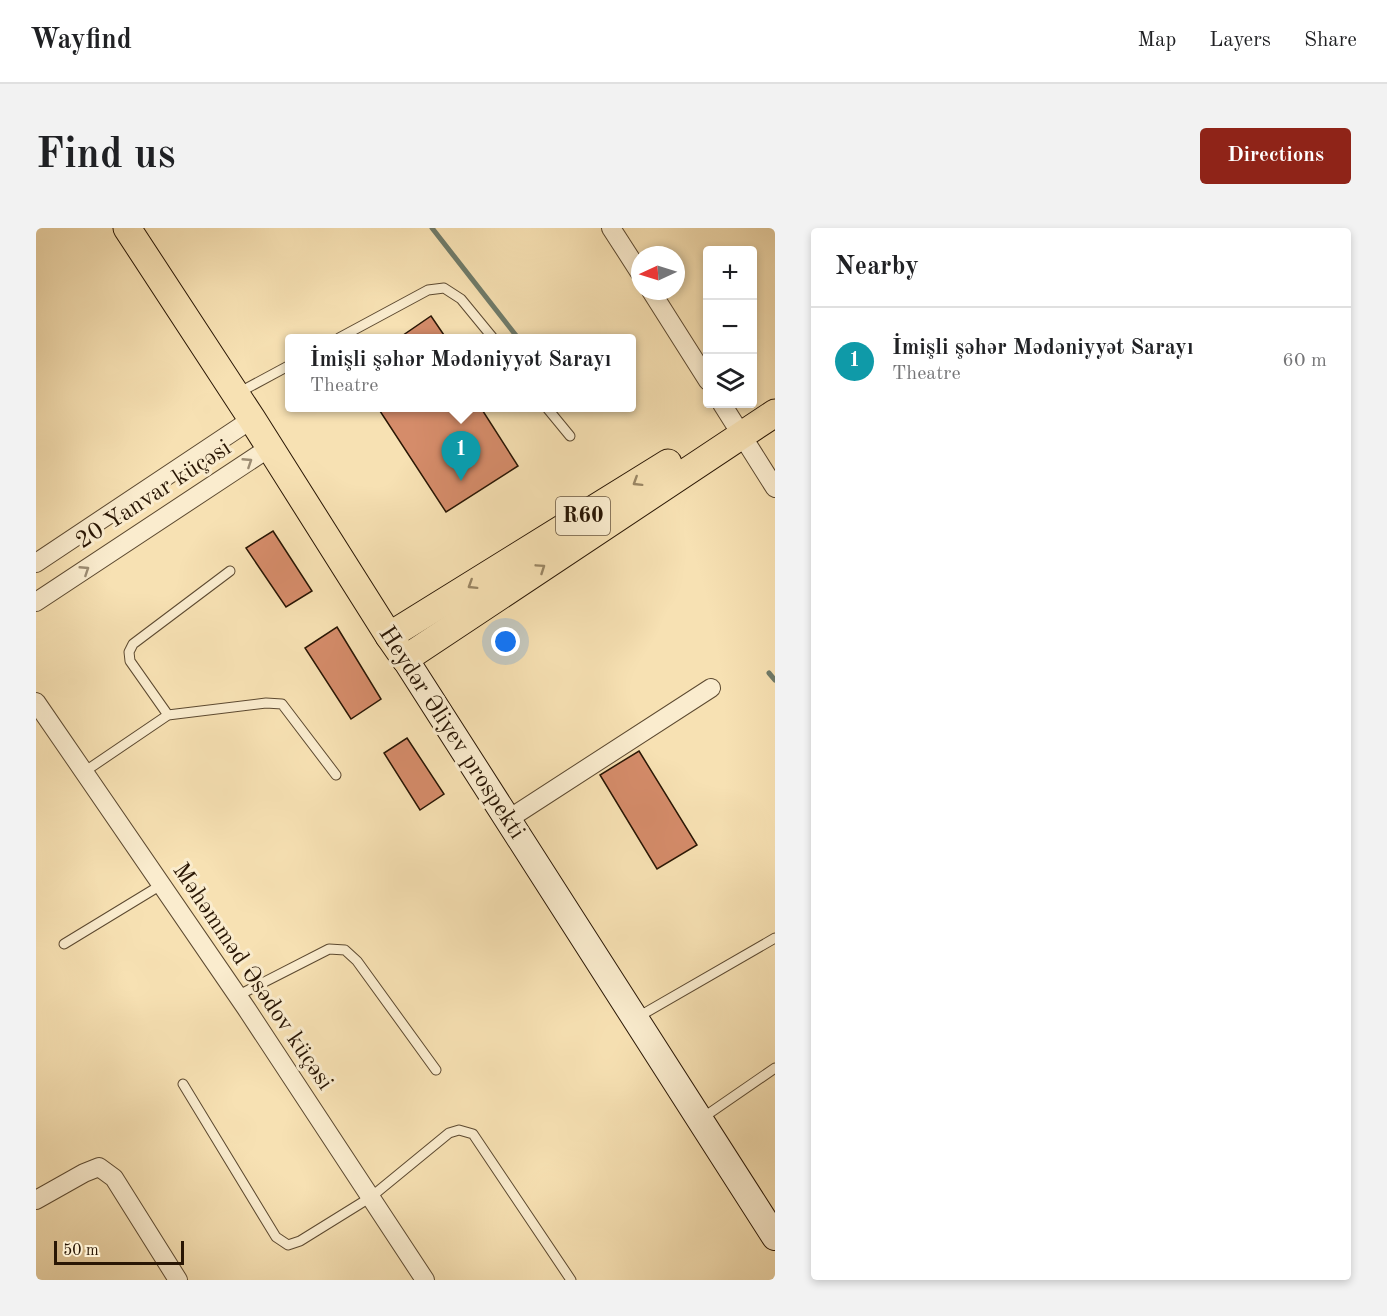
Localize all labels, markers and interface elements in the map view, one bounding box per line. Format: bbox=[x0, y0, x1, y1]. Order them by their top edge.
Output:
text: Wayfind bbox=[30, 27, 132, 55]
text: Map bbox=[1137, 30, 1176, 51]
text: Layers bbox=[1209, 30, 1271, 51]
text: Share bbox=[1304, 30, 1357, 51]
button: Directions bbox=[1200, 128, 1351, 184]
text: Find us bbox=[36, 135, 175, 177]
north arrow bbox=[631, 246, 685, 300]
map controls bbox=[703, 246, 757, 408]
button: + bbox=[703, 246, 757, 300]
text: Nearby bbox=[835, 254, 919, 280]
button: − bbox=[703, 300, 757, 354]
popup bbox=[285, 334, 636, 412]
text: İmişli şəhər Mədəniyyət Sarayı bbox=[892, 337, 1193, 359]
text: İmişli şəhər Mədəniyyət Sarayı bbox=[310, 349, 611, 371]
text: 1 bbox=[849, 351, 860, 371]
text: 60 m bbox=[1282, 351, 1327, 371]
button: layers bbox=[703, 354, 757, 408]
text: Theatre bbox=[892, 364, 961, 384]
text: Theatre bbox=[310, 376, 378, 396]
pin: 1 bbox=[442, 432, 480, 481]
street label: 20 Yanvar küçəsi bbox=[72, 436, 236, 554]
one-way arrow bbox=[241, 458, 252, 469]
one-way arrow bbox=[633, 474, 644, 485]
road number: R60 bbox=[556, 497, 610, 535]
one-way arrow bbox=[79, 565, 89, 577]
one-way arrow bbox=[535, 565, 546, 576]
one-way arrow bbox=[468, 577, 478, 589]
street label: Heydər Əliyev prospekti bbox=[373, 622, 529, 844]
your location bbox=[491, 627, 520, 656]
street label: Məhəmməd Əsədov küçəsi bbox=[167, 859, 337, 1095]
scale bar bbox=[54, 1238, 184, 1266]
text: 50 m bbox=[63, 1243, 99, 1259]

